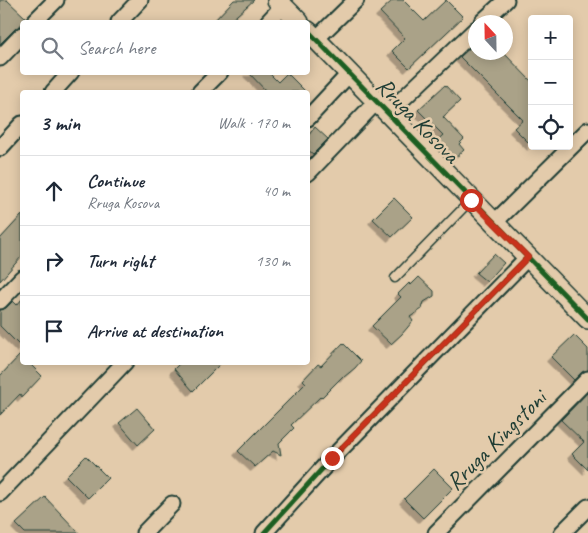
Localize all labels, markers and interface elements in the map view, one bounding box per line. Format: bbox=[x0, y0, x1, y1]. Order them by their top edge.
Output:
north arrow bbox=[468, 15, 513, 60]
map controls bbox=[528, 15, 573, 150]
button: + bbox=[528, 15, 573, 60]
search box bbox=[20, 20, 310, 75]
icon: search bbox=[38, 34, 66, 62]
text: Search here bbox=[78, 36, 155, 60]
button: − bbox=[528, 60, 573, 105]
street label: Rruga Kosova bbox=[370, 71, 467, 170]
button: locate bbox=[528, 105, 573, 150]
text: 3 min bbox=[40, 110, 80, 136]
text: Walk · 170 m bbox=[218, 113, 290, 133]
text: Continue bbox=[87, 169, 144, 193]
icon: ahead bbox=[40, 177, 68, 205]
text: 40 m bbox=[263, 181, 290, 201]
route start bbox=[460, 189, 483, 212]
text: Rruga Kosova bbox=[87, 193, 159, 213]
icon: right bbox=[40, 247, 68, 275]
text: Turn right bbox=[87, 249, 154, 273]
text: 130 m bbox=[256, 251, 290, 271]
icon: arrive bbox=[40, 317, 68, 345]
text: Arrive at destination bbox=[87, 319, 223, 343]
street label: Rruga Kingstoni bbox=[440, 382, 554, 496]
route end bbox=[321, 447, 344, 470]

